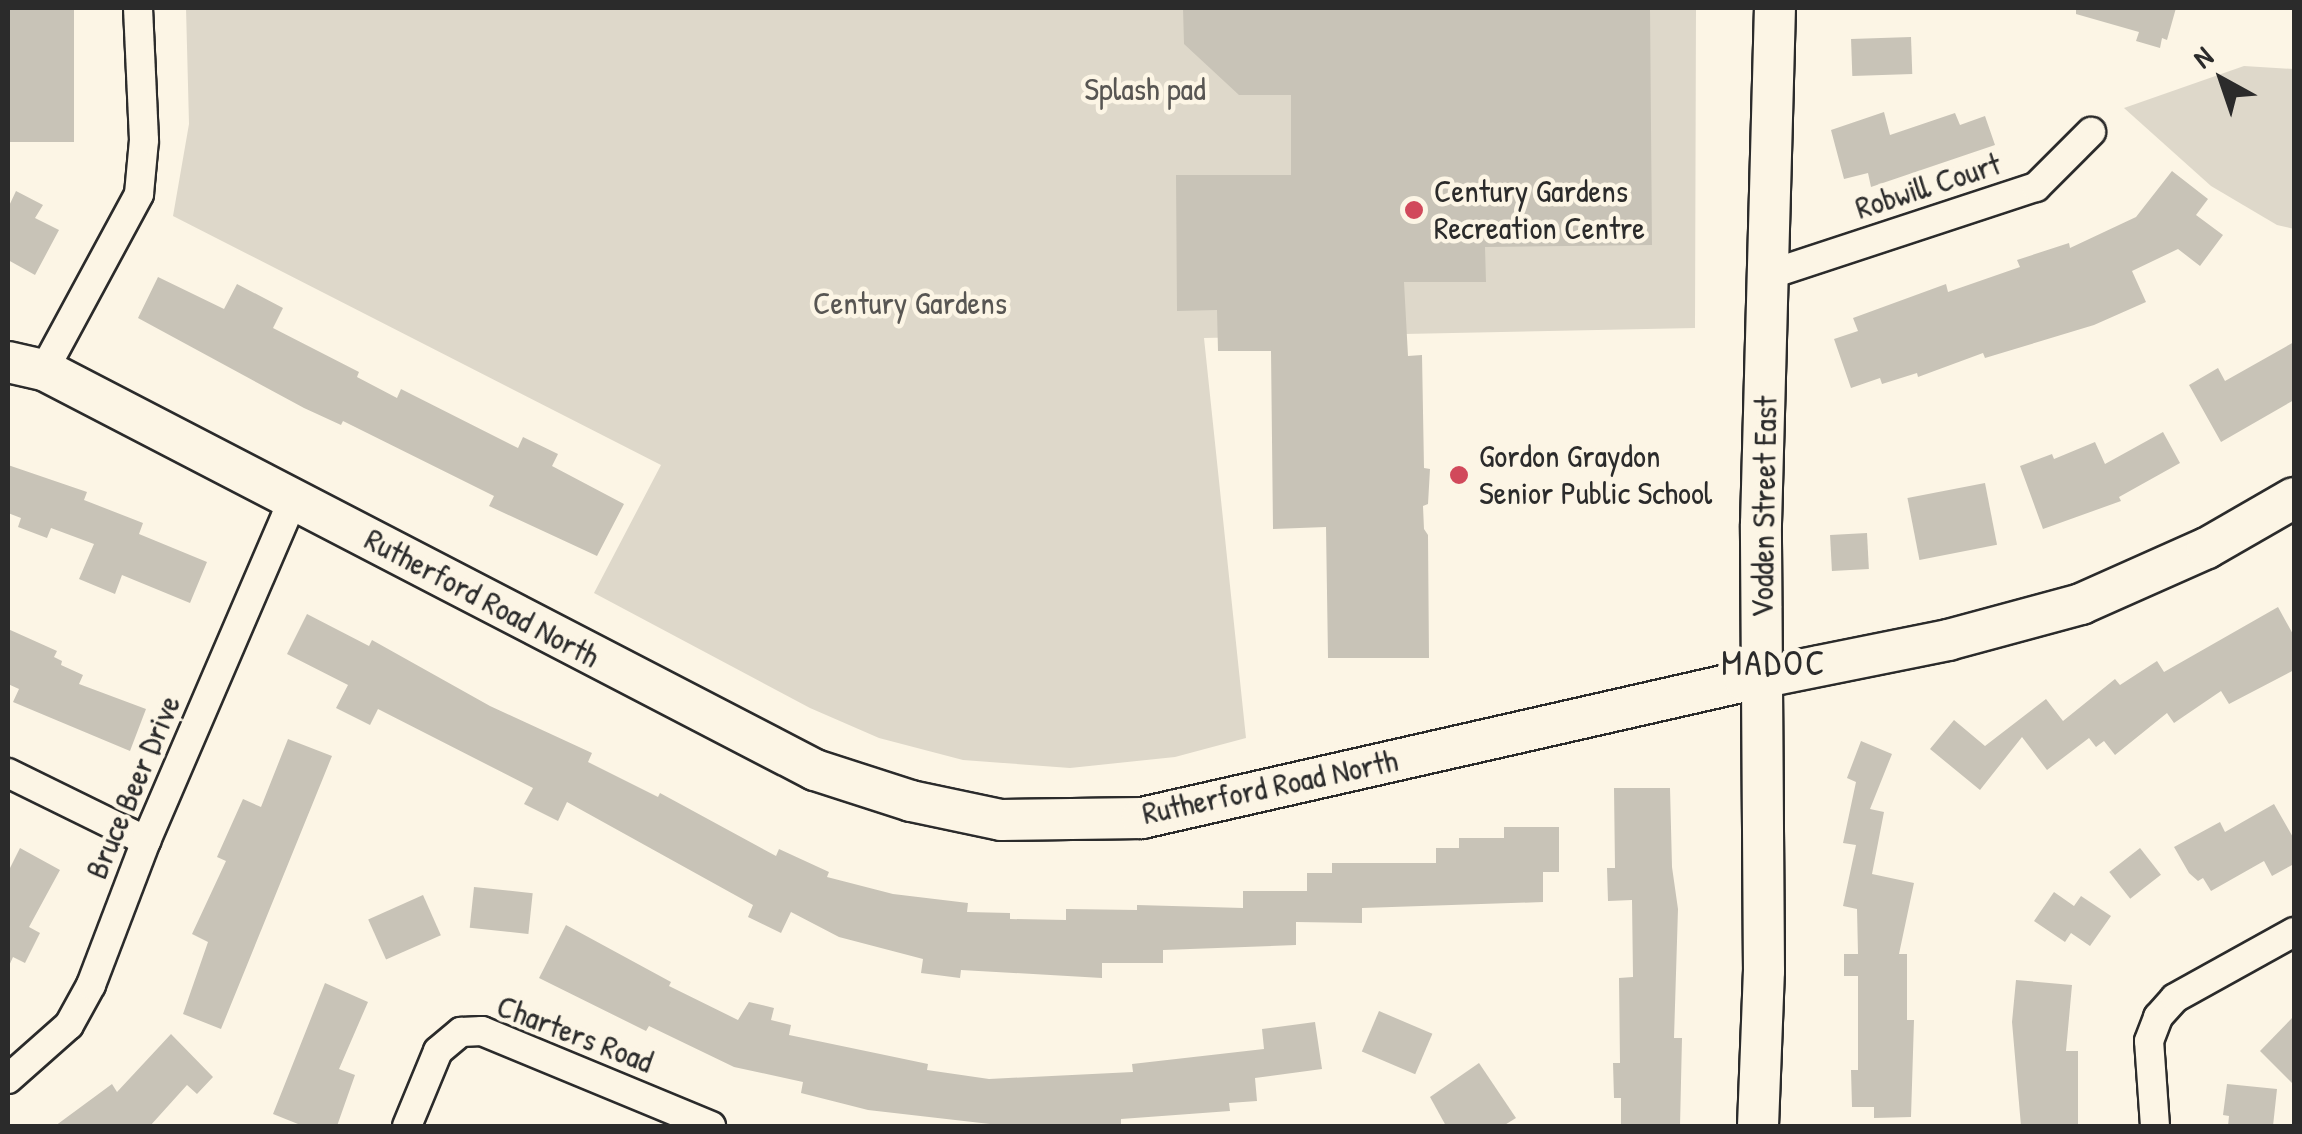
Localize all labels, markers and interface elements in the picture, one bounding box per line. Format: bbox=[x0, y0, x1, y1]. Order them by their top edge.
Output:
north arrow bbox=[2172, 30, 2272, 130]
text: N bbox=[2185, 38, 2221, 76]
park label: Splash pad bbox=[1084, 70, 1206, 108]
street label: Robwill Court bbox=[1851, 145, 2005, 227]
place label: Century Gardens Recreation Centre bbox=[1434, 173, 1645, 248]
marker: Century Gardens Recreation Centre bbox=[1403, 199, 1425, 221]
park label: Century Gardens bbox=[813, 284, 1007, 322]
street label: Vodden Street East bbox=[1743, 396, 1785, 618]
place label: Gordon Graydon Senior Public School bbox=[1479, 438, 1712, 513]
marker: Gordon Graydon Senior Public School bbox=[1448, 464, 1470, 486]
street label: Rutherford Road North bbox=[358, 520, 606, 676]
district label: MADOC bbox=[1721, 642, 1827, 684]
street label: Bruce Beer Drive bbox=[77, 690, 189, 884]
street label: Rutherford Road North bbox=[1139, 741, 1401, 833]
street label: Charters Road bbox=[492, 987, 658, 1081]

